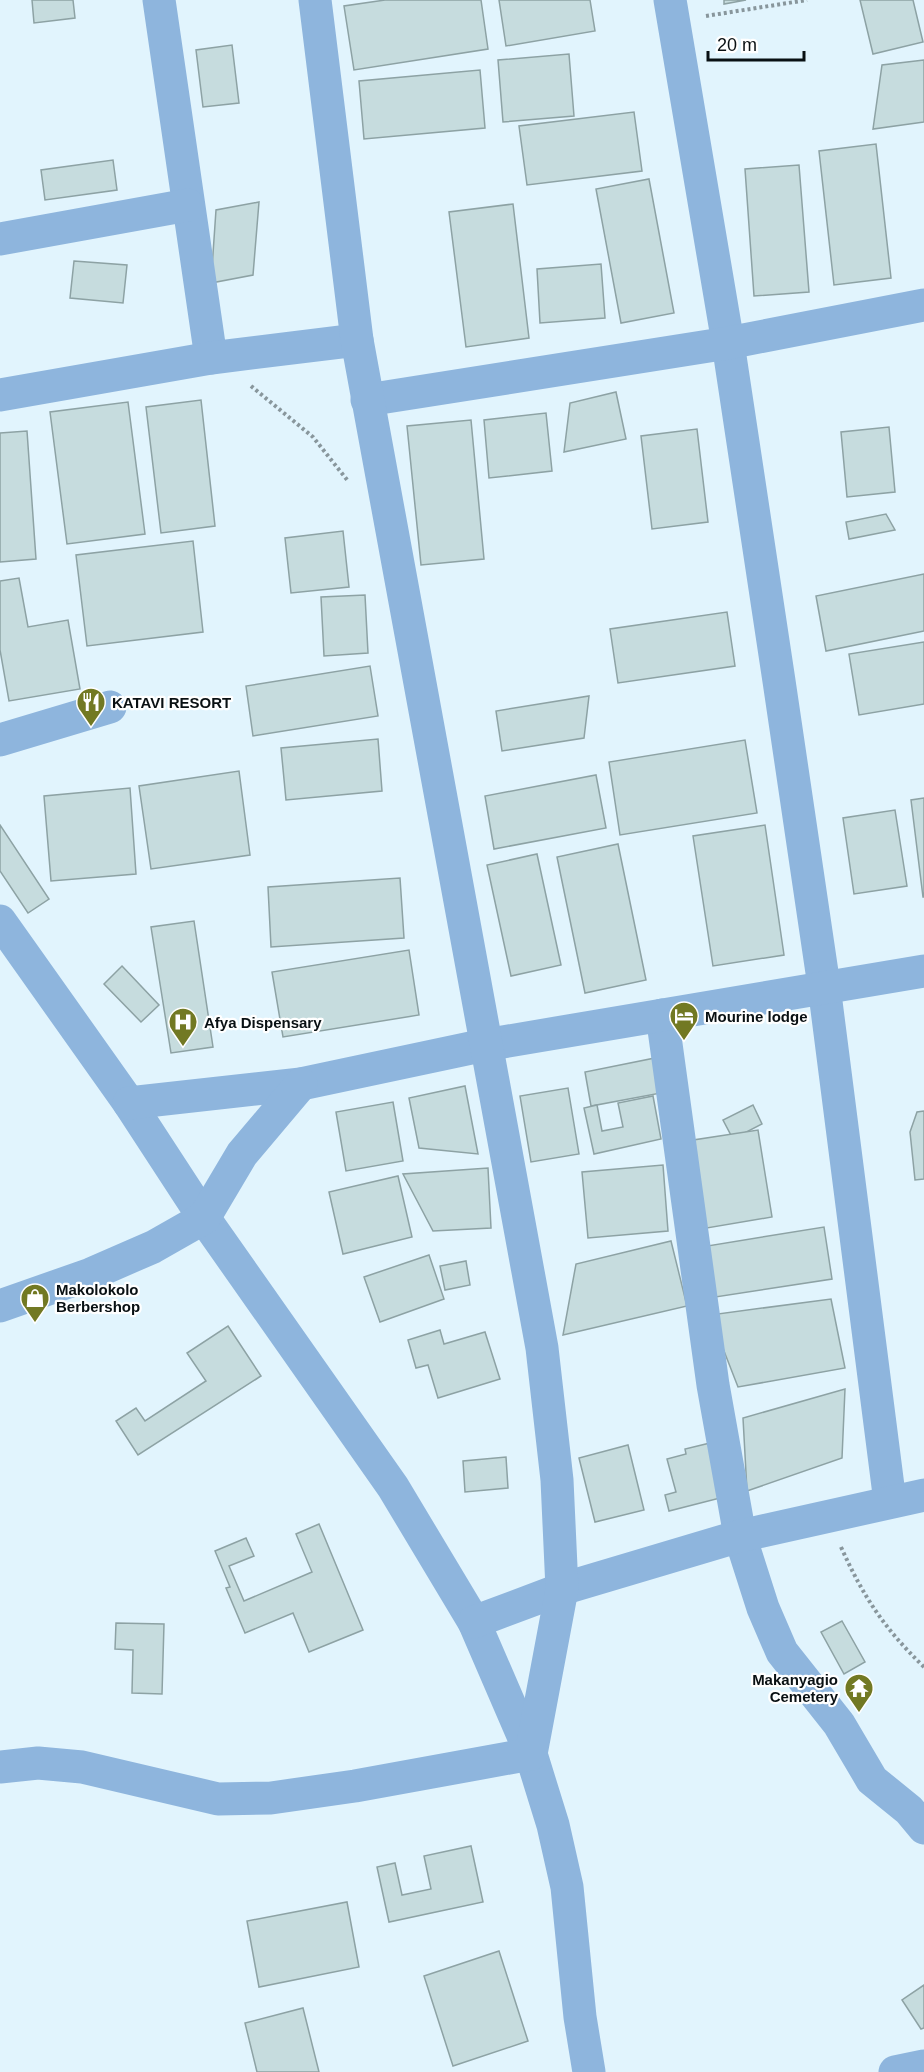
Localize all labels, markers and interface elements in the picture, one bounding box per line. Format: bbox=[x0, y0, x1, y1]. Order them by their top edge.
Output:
scale bar bbox=[708, 24, 804, 62]
text: 20 m bbox=[717, 35, 757, 55]
restaurant icon: KATAVI RESORT bbox=[75, 686, 107, 728]
place label: KATAVI RESORT bbox=[112, 694, 231, 711]
hotel icon: Mourine lodge bbox=[668, 1000, 700, 1042]
hospital icon: Afya Dispensary bbox=[167, 1006, 199, 1048]
place label: Mourine lodge bbox=[705, 1008, 808, 1025]
place label: Afya Dispensary bbox=[204, 1014, 322, 1031]
place label: Makolokolo Berbershop bbox=[56, 1281, 140, 1315]
shop icon: Makolokolo Berbershop bbox=[19, 1282, 51, 1324]
place label: Makanyagio Cemetery bbox=[752, 1671, 839, 1705]
temple icon: Makanyagio Cemetery bbox=[843, 1672, 875, 1714]

